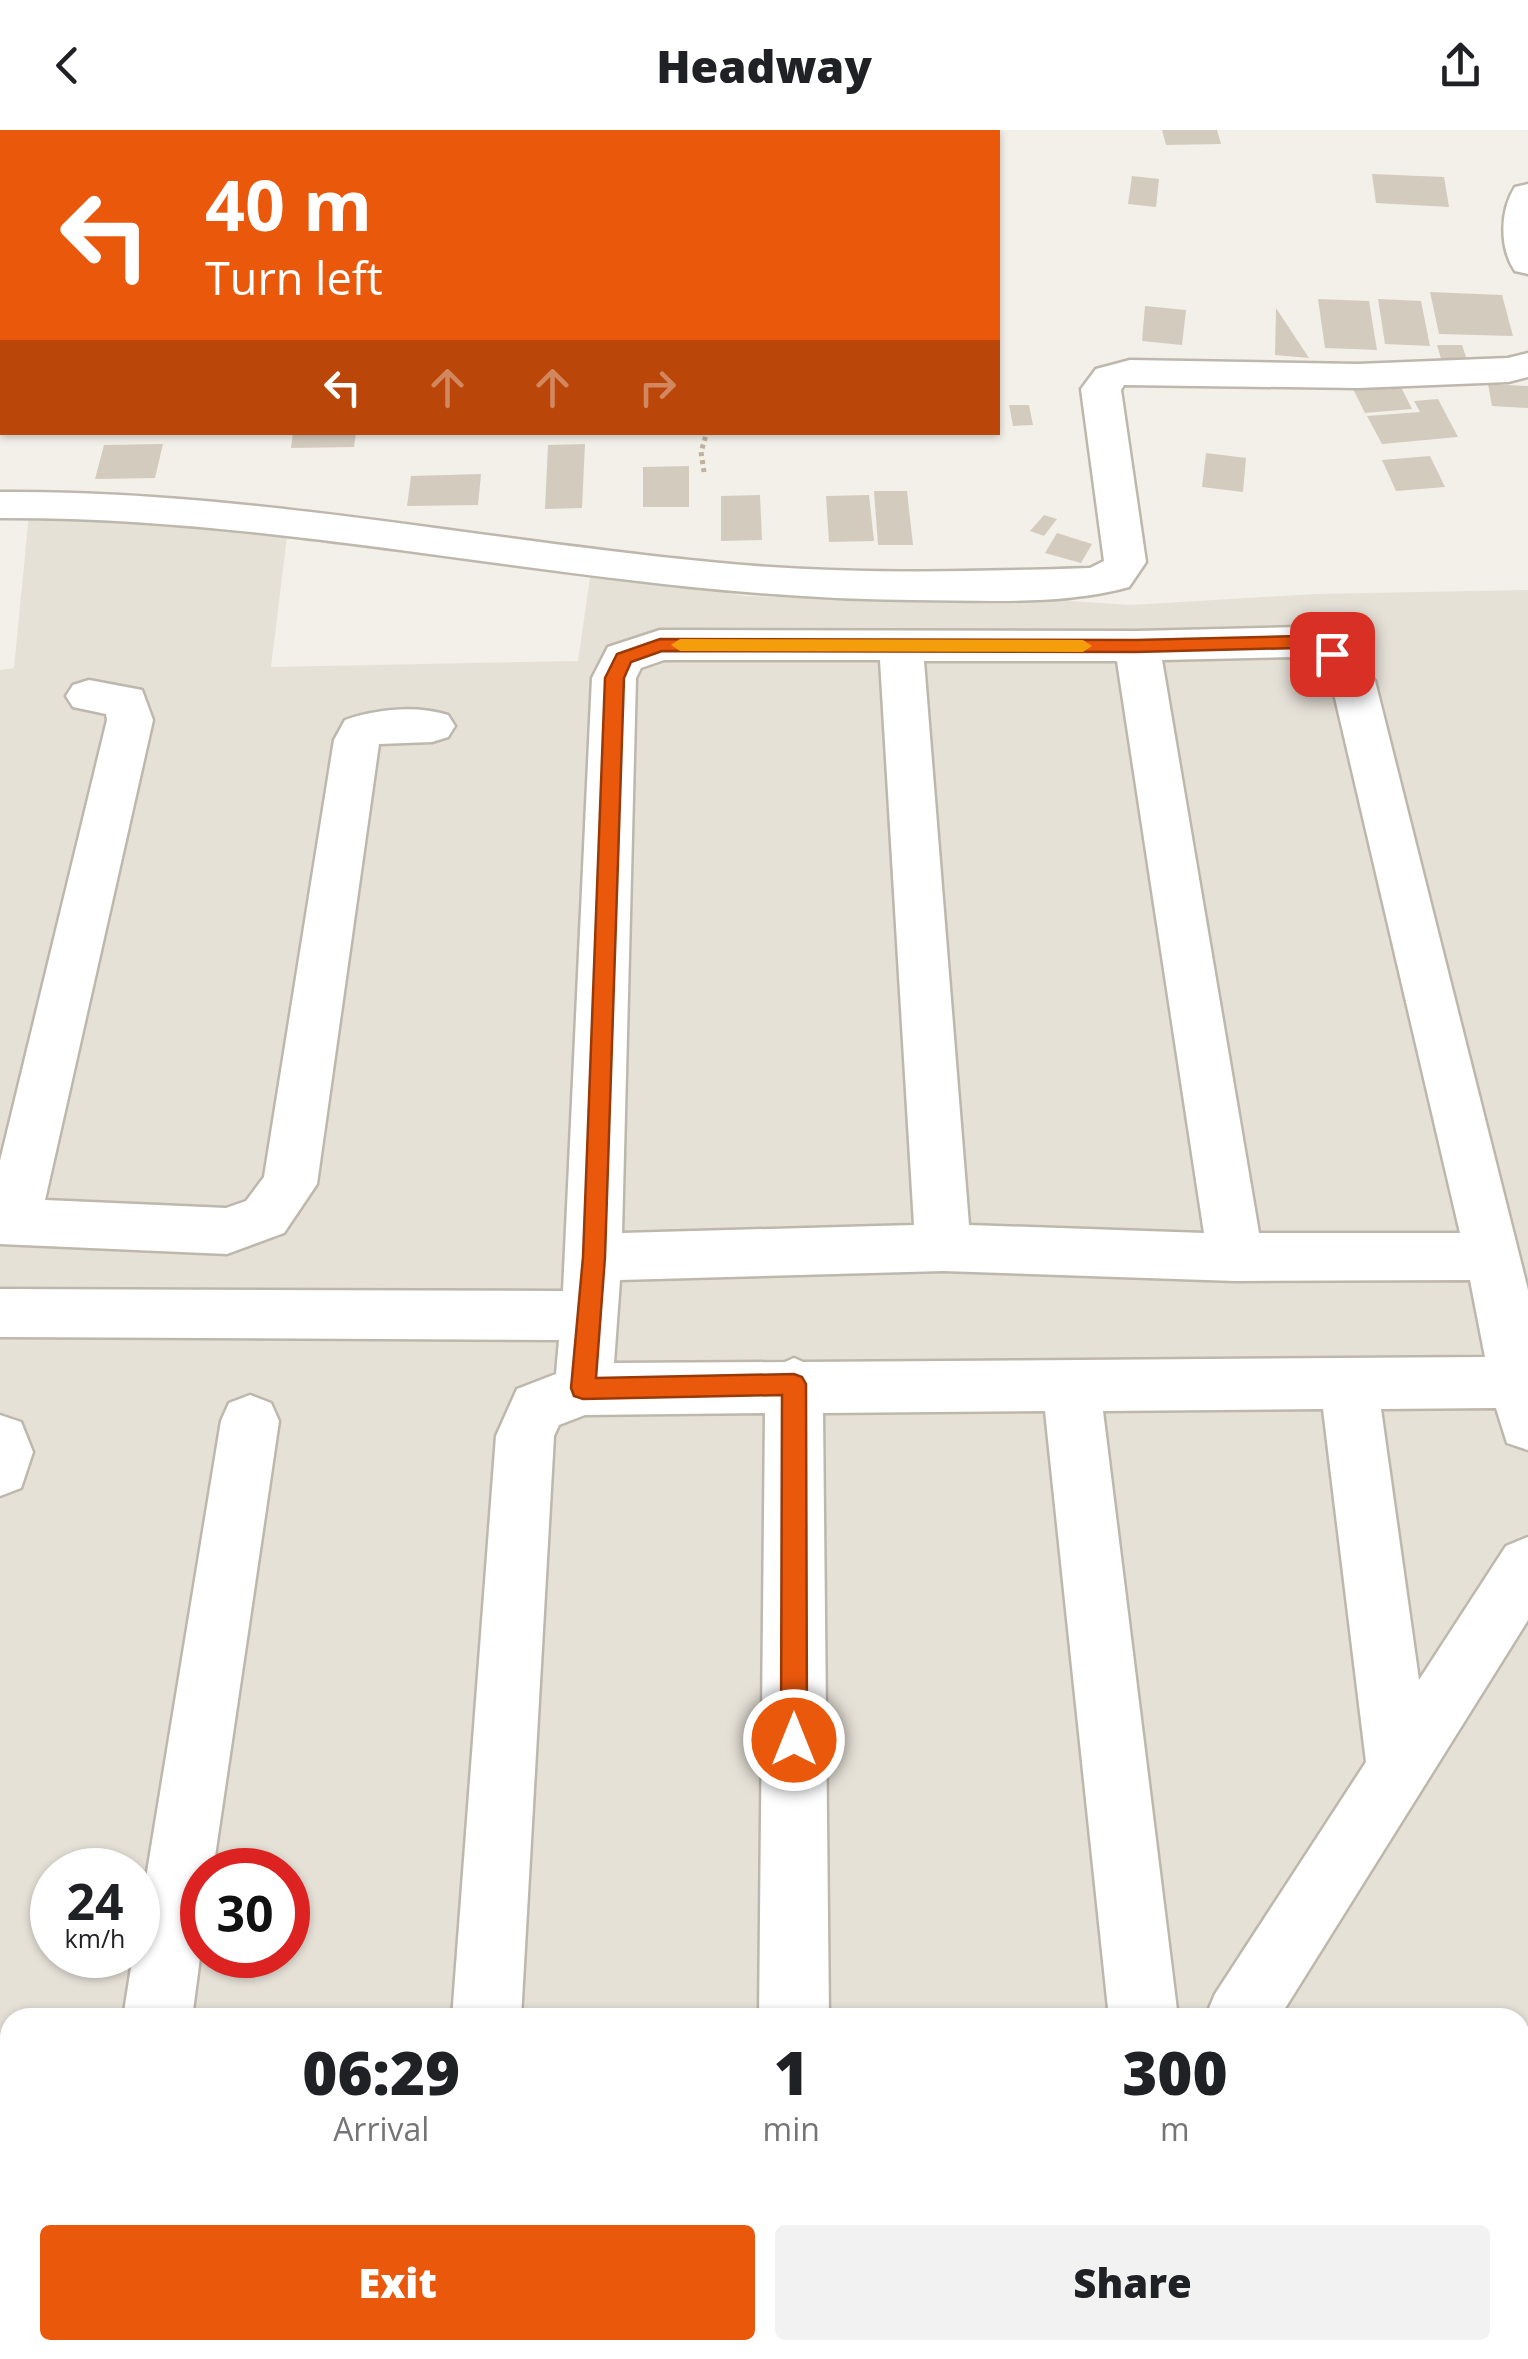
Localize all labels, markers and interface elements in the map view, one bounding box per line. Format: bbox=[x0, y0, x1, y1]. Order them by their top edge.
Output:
text: Headway bbox=[656, 35, 872, 96]
icon: back bbox=[40, 38, 95, 93]
icon: share bbox=[1433, 38, 1488, 93]
text: 40 m bbox=[205, 156, 372, 252]
icon: left bbox=[40, 170, 170, 300]
text: Turn left bbox=[205, 247, 383, 308]
icon: left bbox=[315, 360, 370, 415]
icon: ahead bbox=[420, 360, 475, 415]
icon: ahead bbox=[525, 360, 580, 415]
icon: right bbox=[630, 360, 685, 415]
pin bbox=[1290, 612, 1375, 697]
icon: arrive bbox=[1305, 627, 1360, 682]
position arrow bbox=[742, 1688, 846, 1792]
speed limit sign: 30 bbox=[180, 1848, 310, 1978]
text: 24 bbox=[66, 1867, 124, 1935]
text: km/h bbox=[65, 1921, 125, 1955]
text: 06:29 bbox=[302, 2031, 460, 2113]
text: 1 bbox=[774, 2031, 809, 2113]
text: 300 bbox=[1122, 2031, 1228, 2113]
text: Arrival bbox=[333, 2107, 429, 2150]
text: min bbox=[763, 2107, 820, 2150]
text: m bbox=[1160, 2107, 1190, 2150]
button: Exit bbox=[40, 2225, 755, 2340]
button: Share bbox=[775, 2225, 1490, 2340]

